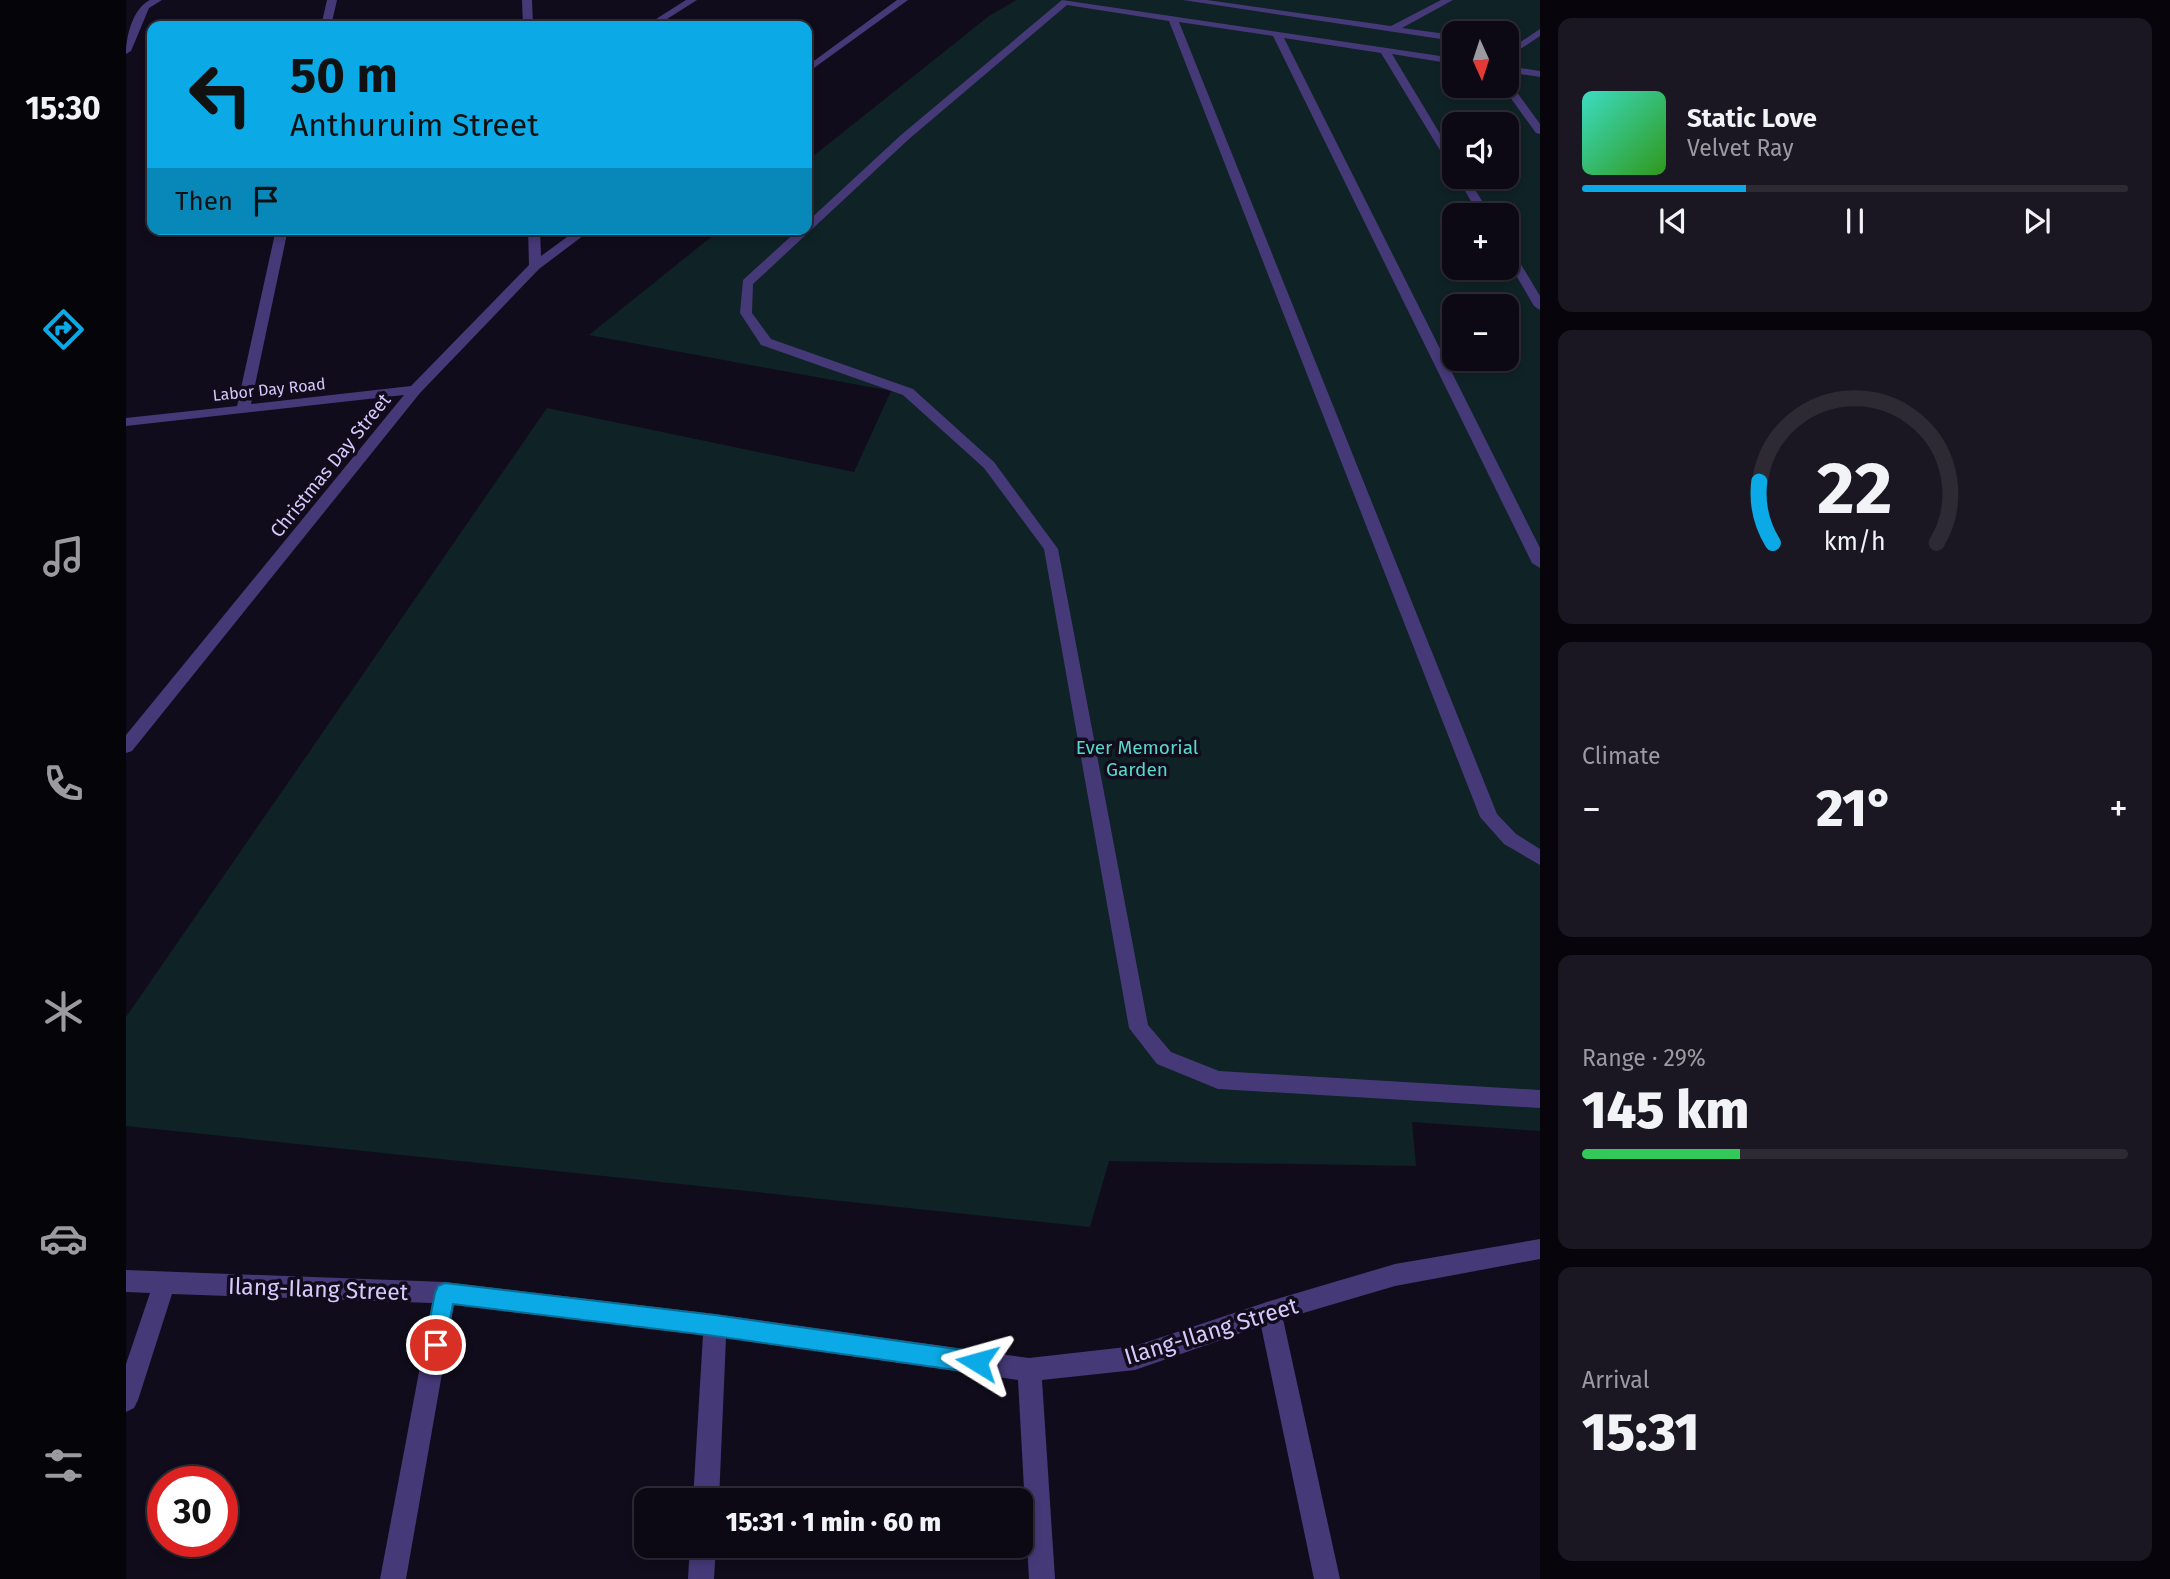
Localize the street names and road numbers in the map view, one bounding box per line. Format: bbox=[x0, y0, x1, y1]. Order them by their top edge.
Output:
street label: Labor Day Road bbox=[212, 374, 326, 405]
street label: Christmas Day Street bbox=[265, 389, 396, 542]
street label: Ilang-Ilang Street bbox=[227, 1272, 409, 1306]
street label: Ilang-Ilang Street bbox=[1121, 1291, 1302, 1371]

